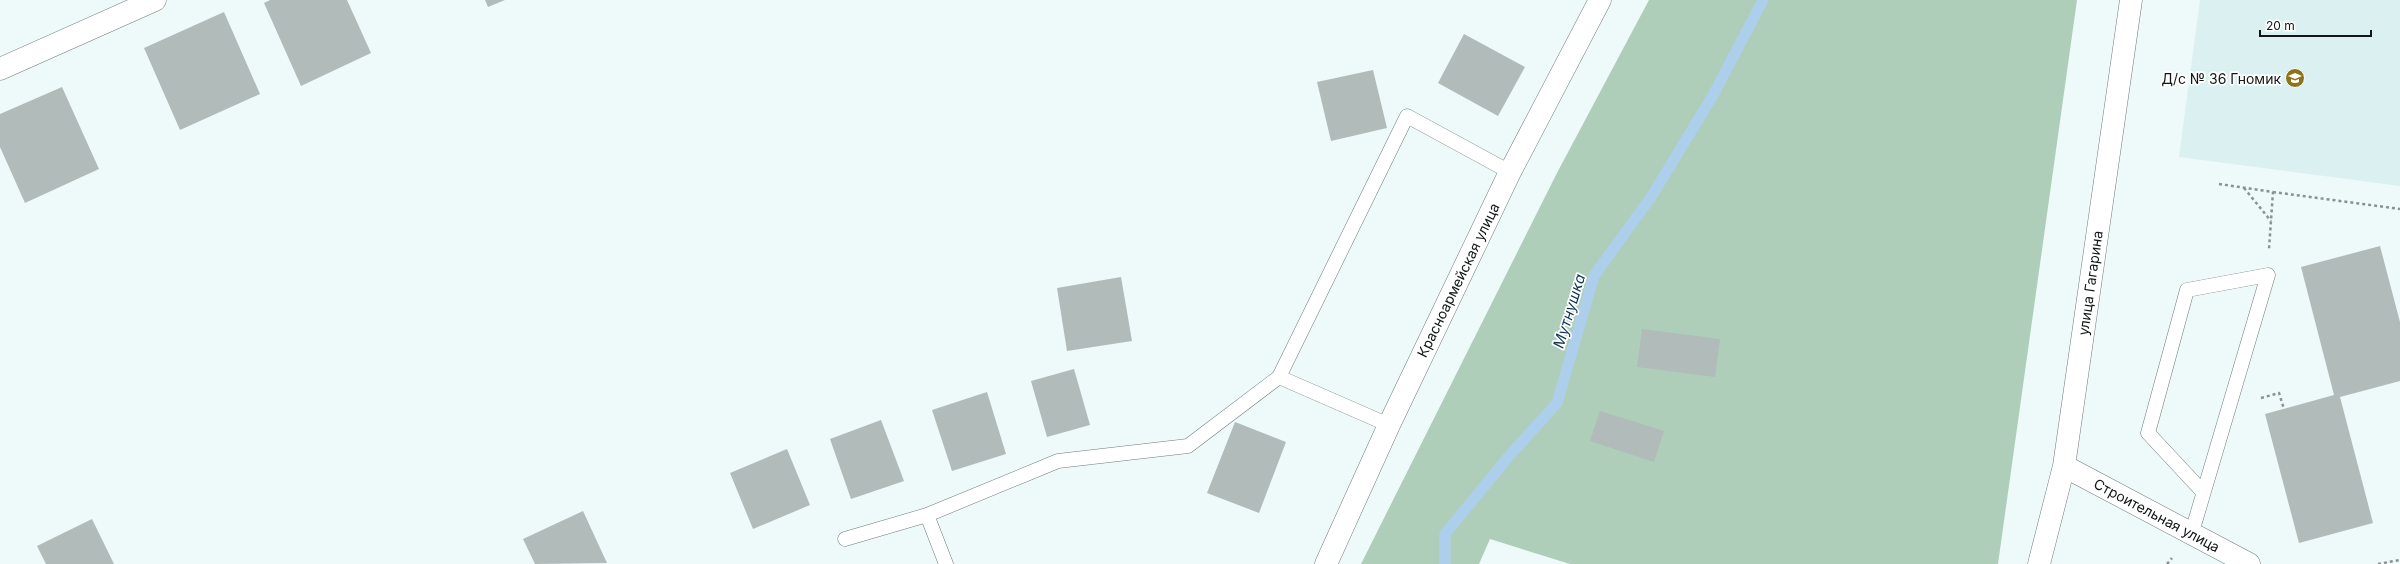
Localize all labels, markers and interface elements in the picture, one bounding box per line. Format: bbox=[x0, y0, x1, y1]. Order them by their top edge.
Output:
scale bar bbox=[2260, 12, 2371, 38]
text: 20 m bbox=[2266, 18, 2295, 33]
school or university icon: Д/с № 36 Гномик bbox=[2284, 67, 2306, 89]
place label: Д/с № 36 Гномик bbox=[2161, 70, 2281, 87]
street label: Красноармейская улица bbox=[1413, 200, 1503, 360]
street label: улица Гагарина bbox=[2074, 230, 2106, 336]
water label: Мутнушка bbox=[1549, 272, 1589, 350]
street label: Строительная улица bbox=[2091, 475, 2223, 555]

